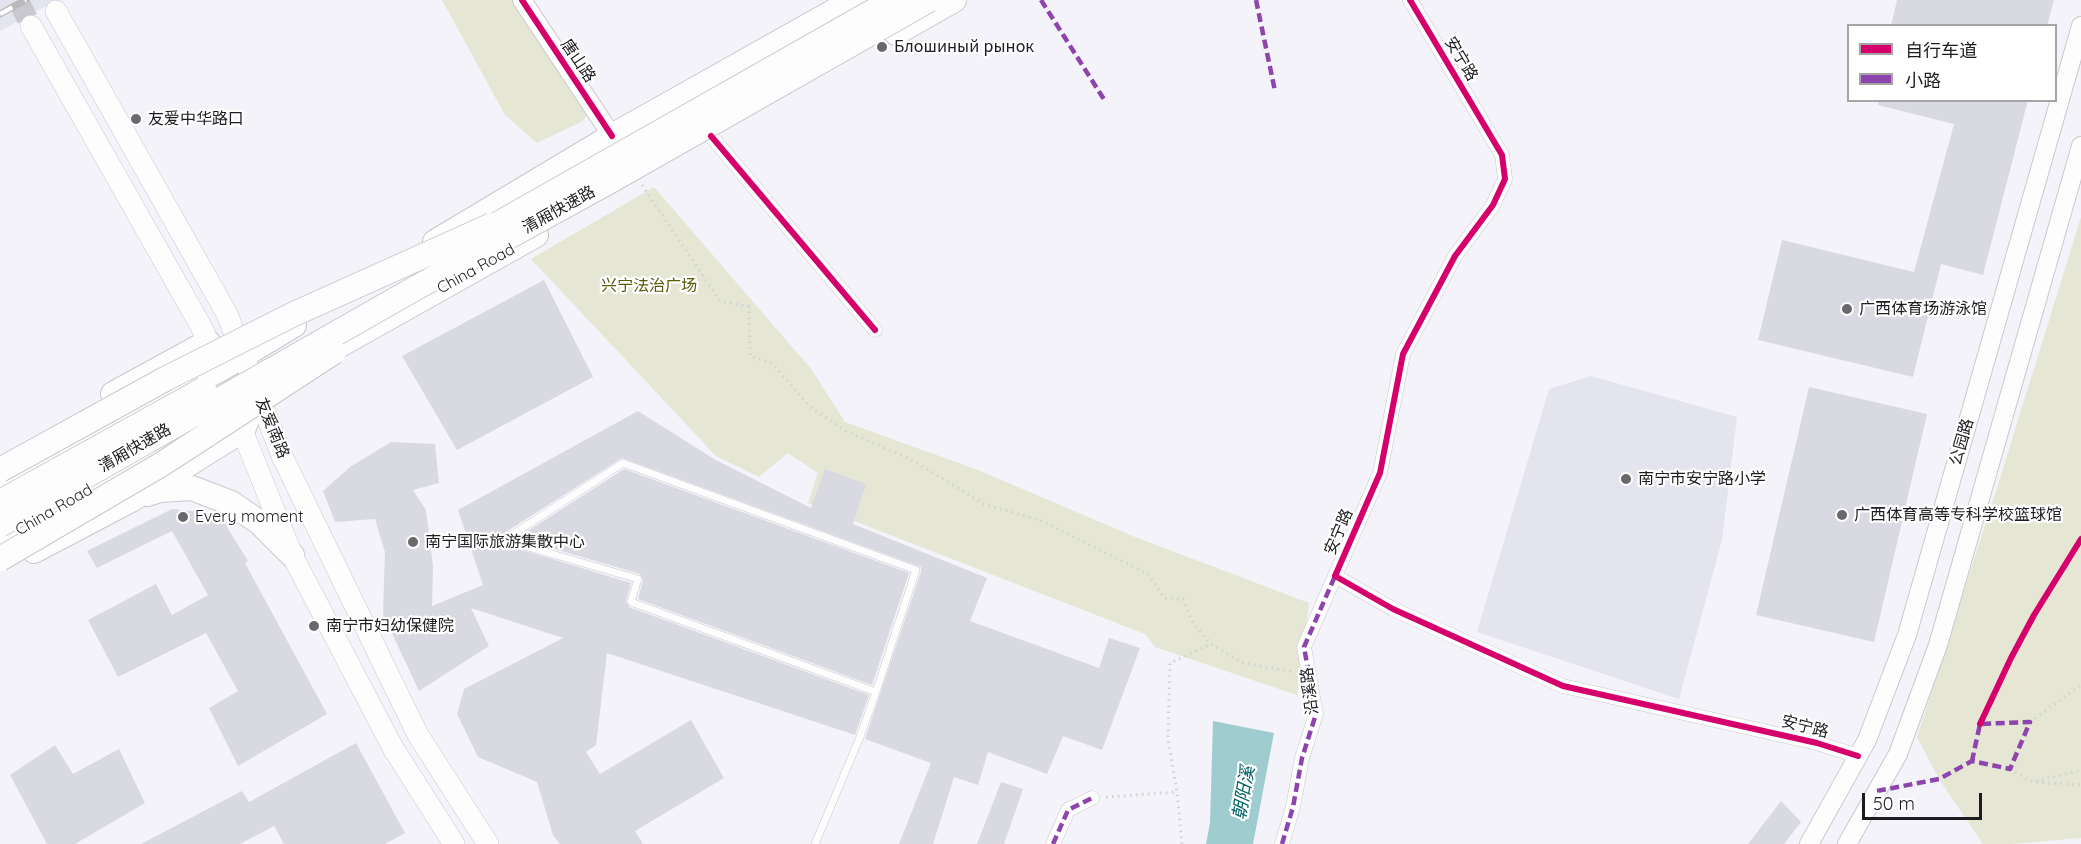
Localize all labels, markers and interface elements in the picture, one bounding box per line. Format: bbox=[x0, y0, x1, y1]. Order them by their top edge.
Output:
legend bbox=[1847, 24, 2057, 102]
street label: 安宁路 bbox=[1440, 33, 1482, 85]
street label: 唐山路 bbox=[557, 36, 599, 86]
place label: Блошиный рынок bbox=[894, 37, 1034, 57]
text: 自行车道 bbox=[1905, 39, 1977, 62]
marker: Блошиный рынок bbox=[875, 40, 889, 54]
text: 小路 bbox=[1905, 69, 1941, 92]
place label: 友爱中华路口 bbox=[148, 109, 244, 129]
marker: 友爱中华路口 bbox=[129, 112, 143, 126]
street label: 清厢快速路 bbox=[519, 182, 599, 238]
street label: China Road bbox=[434, 240, 518, 298]
park label: 兴宁法治广场 bbox=[601, 276, 697, 296]
place label: 广西体育场游泳馆 bbox=[1859, 299, 1987, 319]
marker: 广西体育场游泳馆 bbox=[1840, 302, 1854, 316]
street label: 友爱南路 bbox=[251, 395, 293, 461]
street label: 公园路 bbox=[1946, 416, 1978, 468]
street label: 清厢快速路 bbox=[96, 420, 174, 476]
place label: 南宁市安宁路小学 bbox=[1638, 469, 1766, 489]
marker: 南宁市安宁路小学 bbox=[1619, 472, 1633, 486]
street label: China Road bbox=[12, 480, 96, 540]
place label: 广西体育高等专科学校篮球馆 bbox=[1854, 505, 2062, 525]
street label: 安宁路 bbox=[1321, 506, 1357, 558]
place label: Every moment bbox=[195, 507, 303, 527]
marker: 广西体育高等专科学校篮球馆 bbox=[1835, 508, 1849, 522]
marker: Every moment bbox=[176, 510, 190, 524]
place label: 南宁国际旅游集散中心 bbox=[425, 532, 585, 552]
marker: 南宁国际旅游集散中心 bbox=[406, 535, 420, 549]
place label: 南宁市妇幼保健院 bbox=[326, 616, 454, 636]
marker: 南宁市妇幼保健院 bbox=[307, 619, 321, 633]
street label: 沿溪路 bbox=[1298, 666, 1322, 716]
street label: 安宁路 bbox=[1779, 712, 1831, 742]
water label: 朝阳溪 bbox=[1229, 765, 1259, 821]
scale bar bbox=[1865, 781, 1985, 819]
text: 50 m bbox=[1873, 792, 1915, 815]

